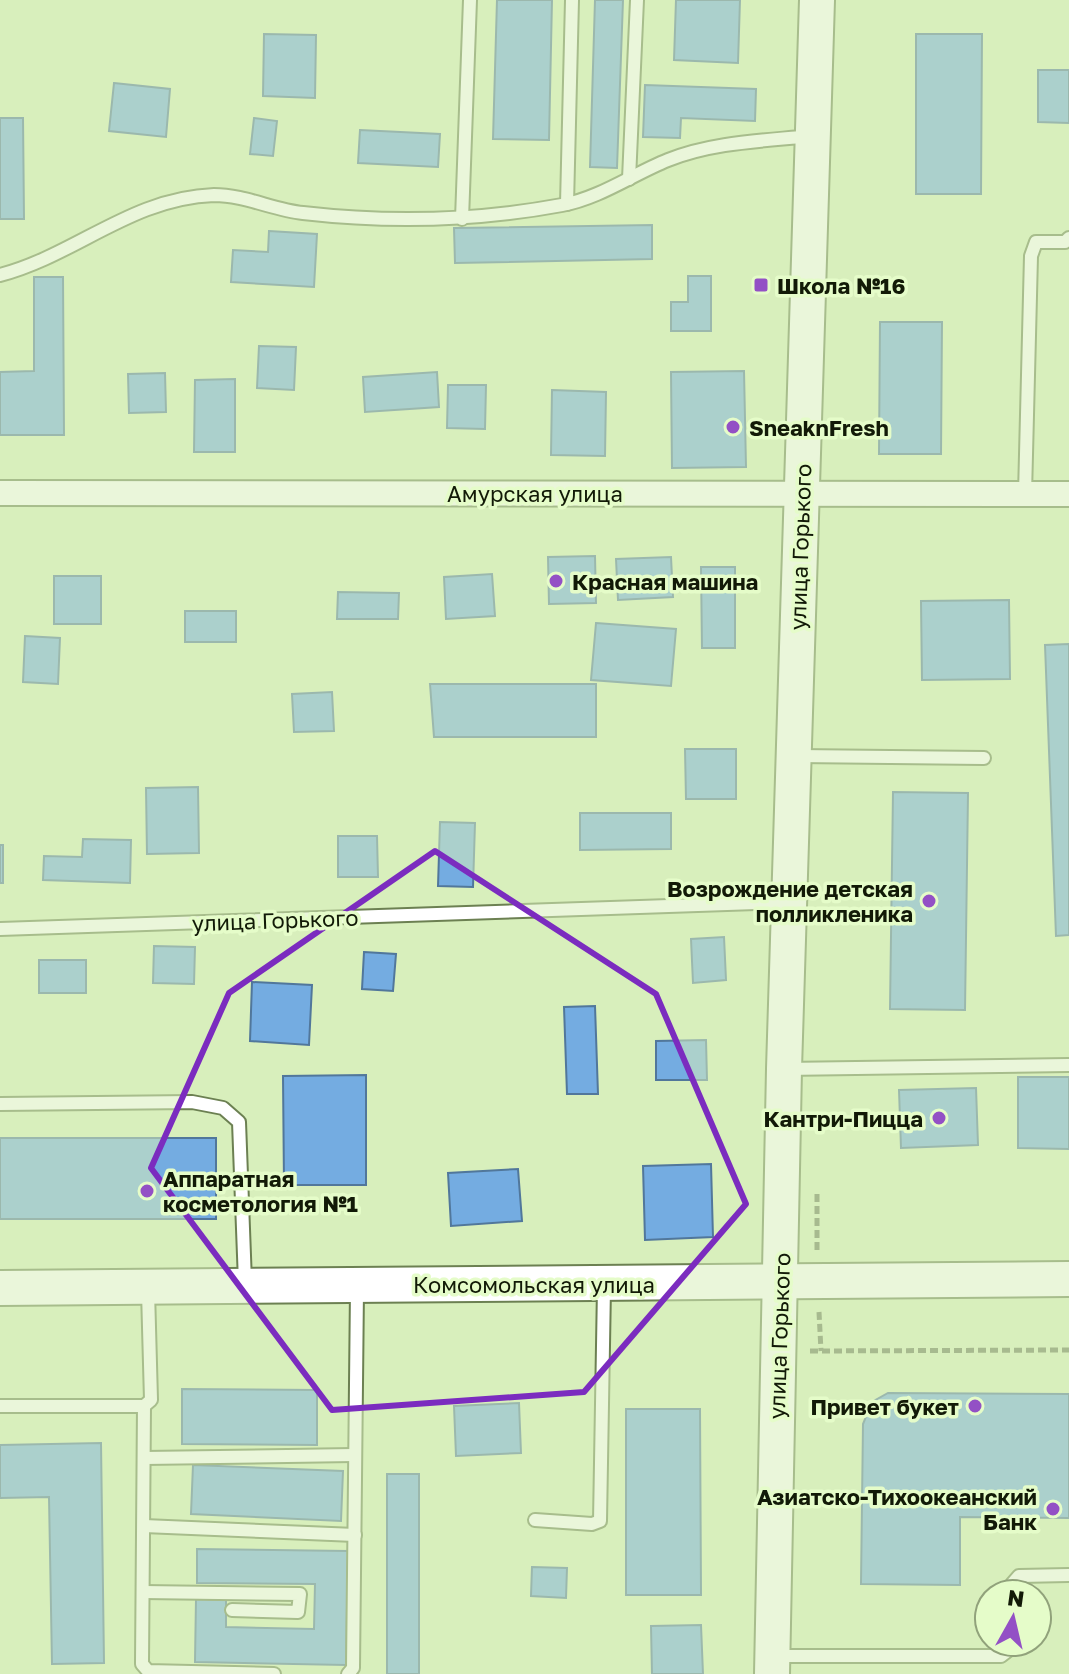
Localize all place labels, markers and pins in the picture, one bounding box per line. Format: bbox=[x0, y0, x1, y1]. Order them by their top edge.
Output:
place label: Школа №16 bbox=[777, 272, 905, 299]
marker: Школа №16 bbox=[752, 276, 770, 294]
place label: SneaknFresh bbox=[749, 414, 889, 441]
marker: SneaknFresh bbox=[724, 418, 742, 436]
place label: Красная машина bbox=[572, 568, 758, 595]
marker: Красная машина bbox=[547, 572, 565, 590]
place label: Возрождение детская полликленика bbox=[667, 875, 913, 927]
marker: Возрождение детская полликленика bbox=[920, 892, 938, 910]
place label: Кантри-Пицца bbox=[764, 1105, 923, 1132]
marker: Кантри-Пицца bbox=[930, 1109, 948, 1127]
place label: Аппаратная косметология №1 bbox=[163, 1165, 358, 1217]
marker: Аппаратная косметология №1 bbox=[138, 1182, 156, 1200]
place label: Привет букет bbox=[810, 1393, 959, 1420]
marker: Привет букет bbox=[966, 1397, 984, 1415]
place label: Азиатско-Тихоокеанский Банк bbox=[757, 1483, 1037, 1535]
marker: Азиатско-Тихоокеанский Банк bbox=[1044, 1500, 1062, 1518]

